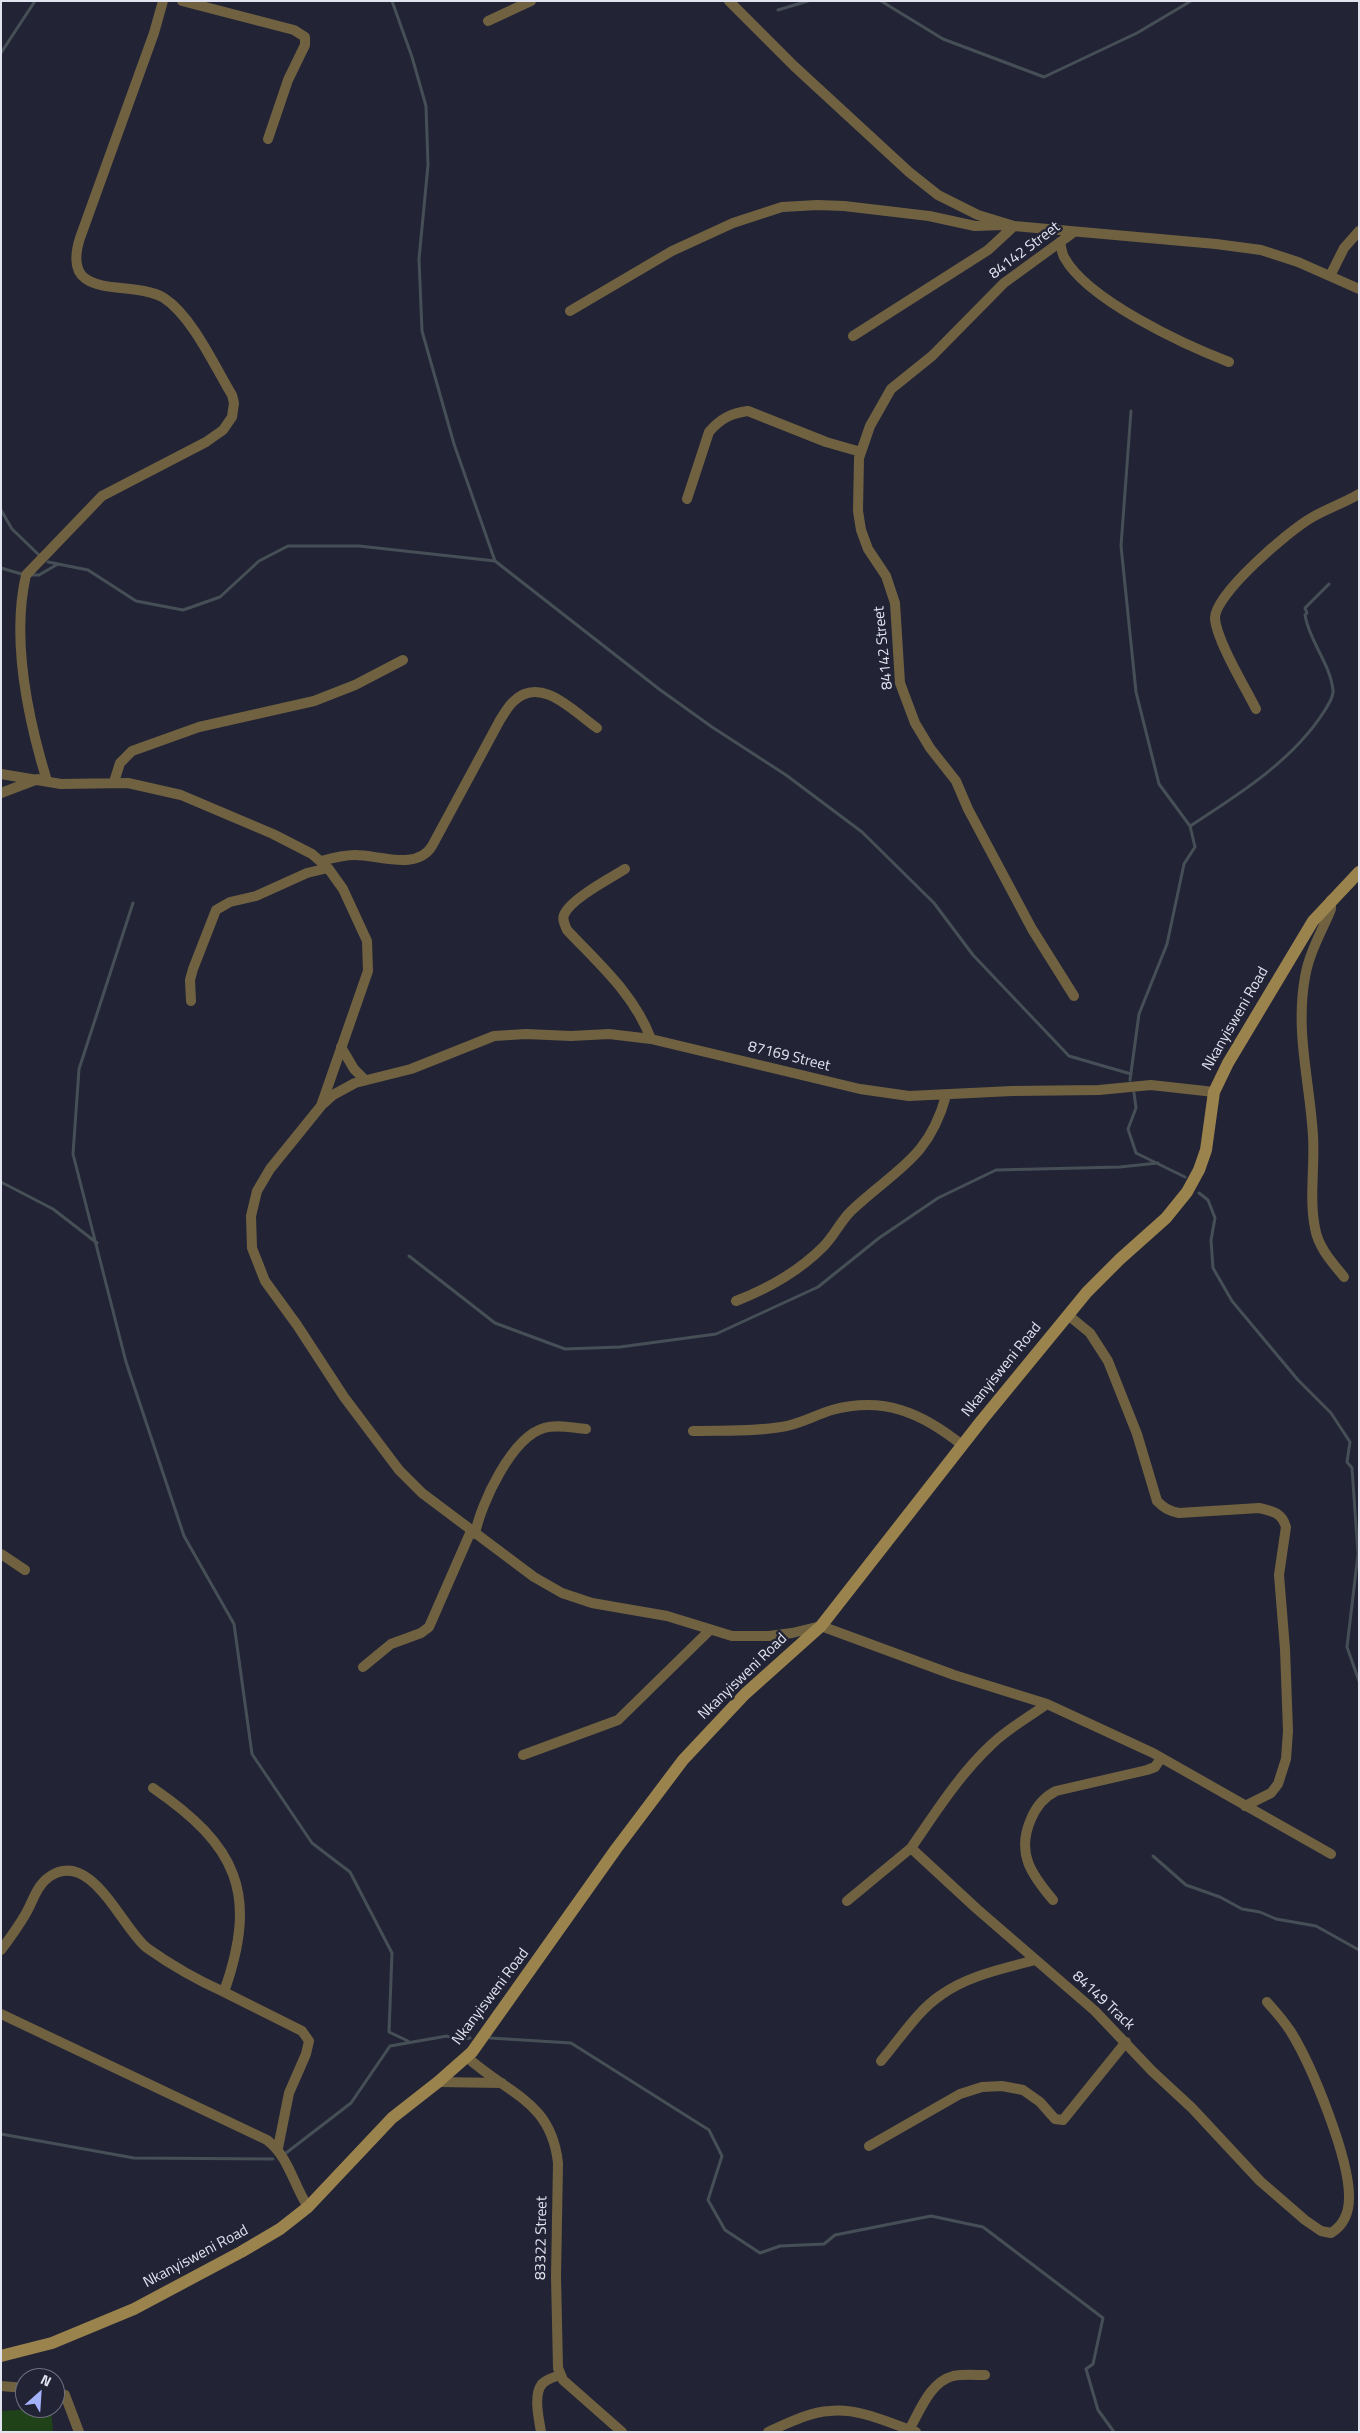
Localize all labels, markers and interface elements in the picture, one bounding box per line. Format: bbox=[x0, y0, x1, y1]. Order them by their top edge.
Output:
street label: 84142 Street bbox=[986, 219, 1064, 283]
street label: 84142 Street bbox=[871, 605, 897, 691]
street label: Nkanyisweni Road bbox=[1199, 964, 1273, 1074]
street label: 87169 Street bbox=[746, 1038, 832, 1076]
street label: Nkanyisweni Road bbox=[958, 1319, 1046, 1421]
street label: Nkanyisweni Road bbox=[695, 1630, 791, 1724]
street label: Nkanyisweni Road bbox=[449, 1945, 533, 2049]
street label: 84149 Track bbox=[1068, 1968, 1138, 2034]
street label: 83322 Street bbox=[532, 2196, 552, 2280]
street label: Nkanyisweni Road bbox=[140, 2222, 252, 2292]
north arrow bbox=[15, 2368, 65, 2418]
text: N bbox=[37, 2368, 55, 2392]

